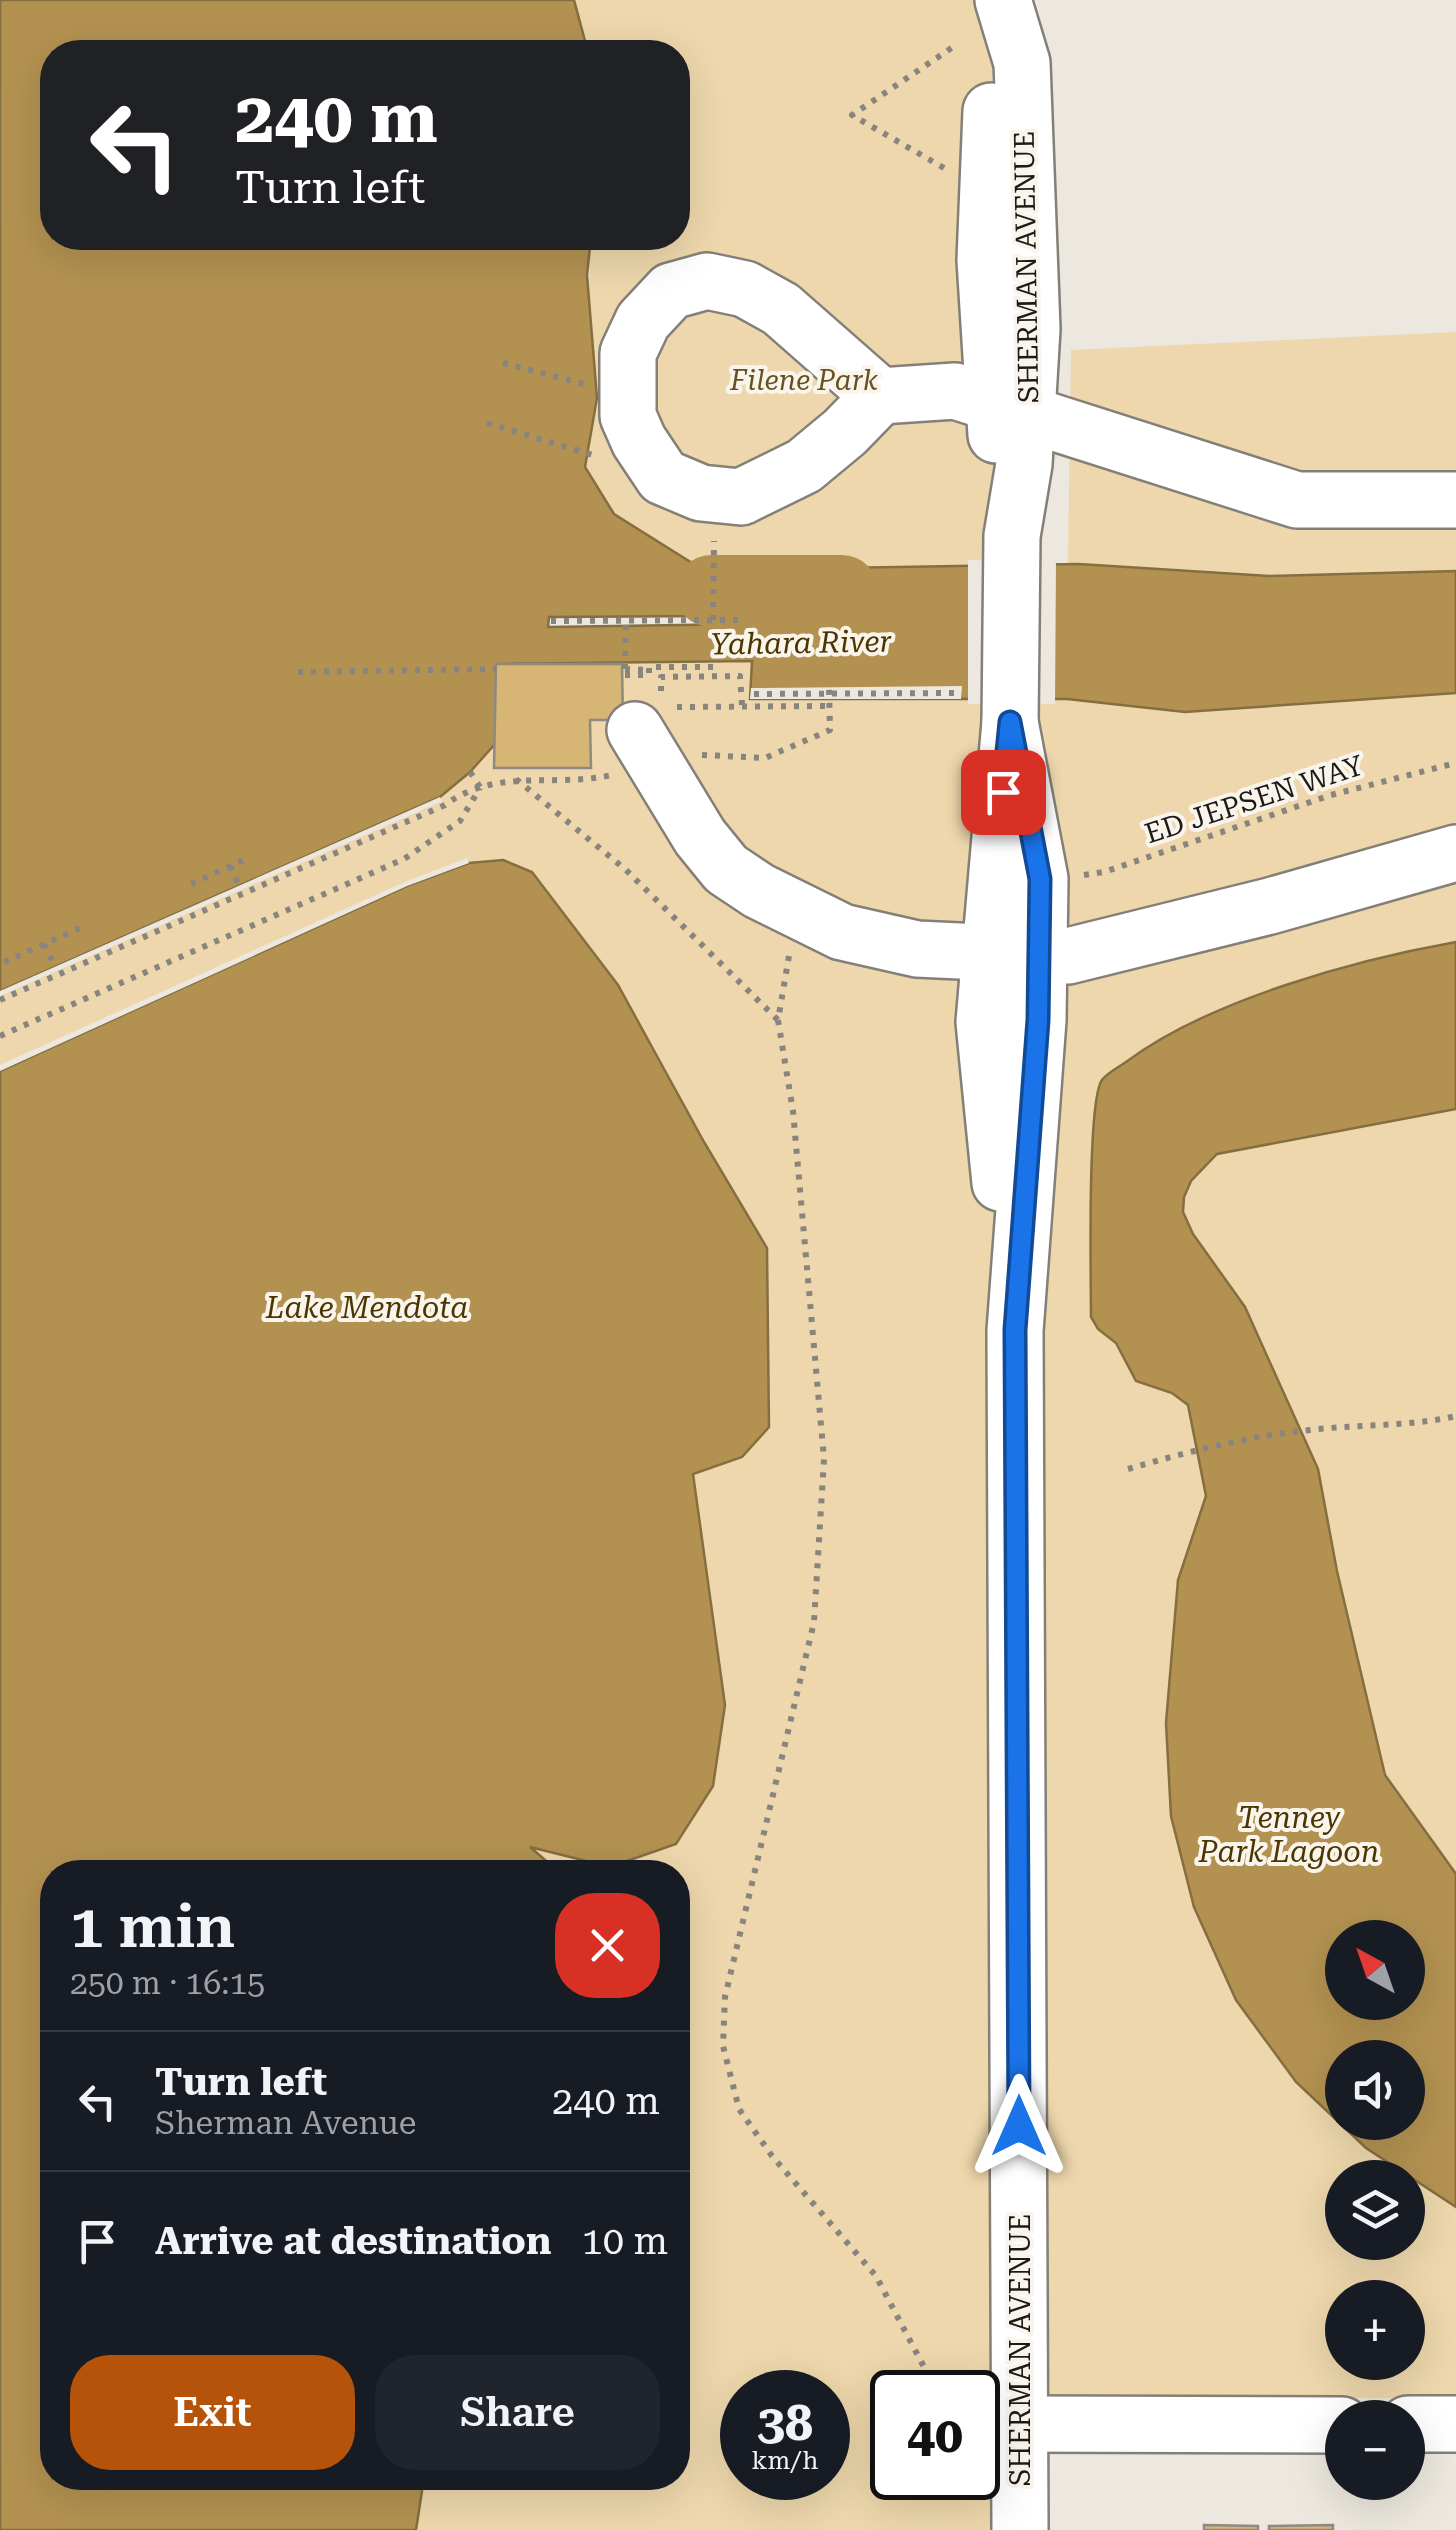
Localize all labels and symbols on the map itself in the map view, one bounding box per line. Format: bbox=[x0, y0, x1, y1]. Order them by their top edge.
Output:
street label: SHERMAN AVENUE bbox=[1008, 131, 1045, 403]
park label: Filene Park bbox=[729, 364, 879, 397]
water label: Yahara River bbox=[710, 623, 893, 662]
street label: ED JEPSEN WAY bbox=[1141, 749, 1368, 850]
pin bbox=[961, 750, 1046, 835]
water label: Lake Mendota bbox=[265, 1290, 468, 1325]
water label: Tenney Park Lagoon bbox=[1198, 1800, 1379, 1869]
north arrow bbox=[1325, 1920, 1425, 2020]
position arrow bbox=[967, 2074, 1071, 2178]
street label: SHERMAN AVENUE bbox=[1004, 2214, 1037, 2486]
speed limit sign: 40 bbox=[870, 2370, 1000, 2500]

